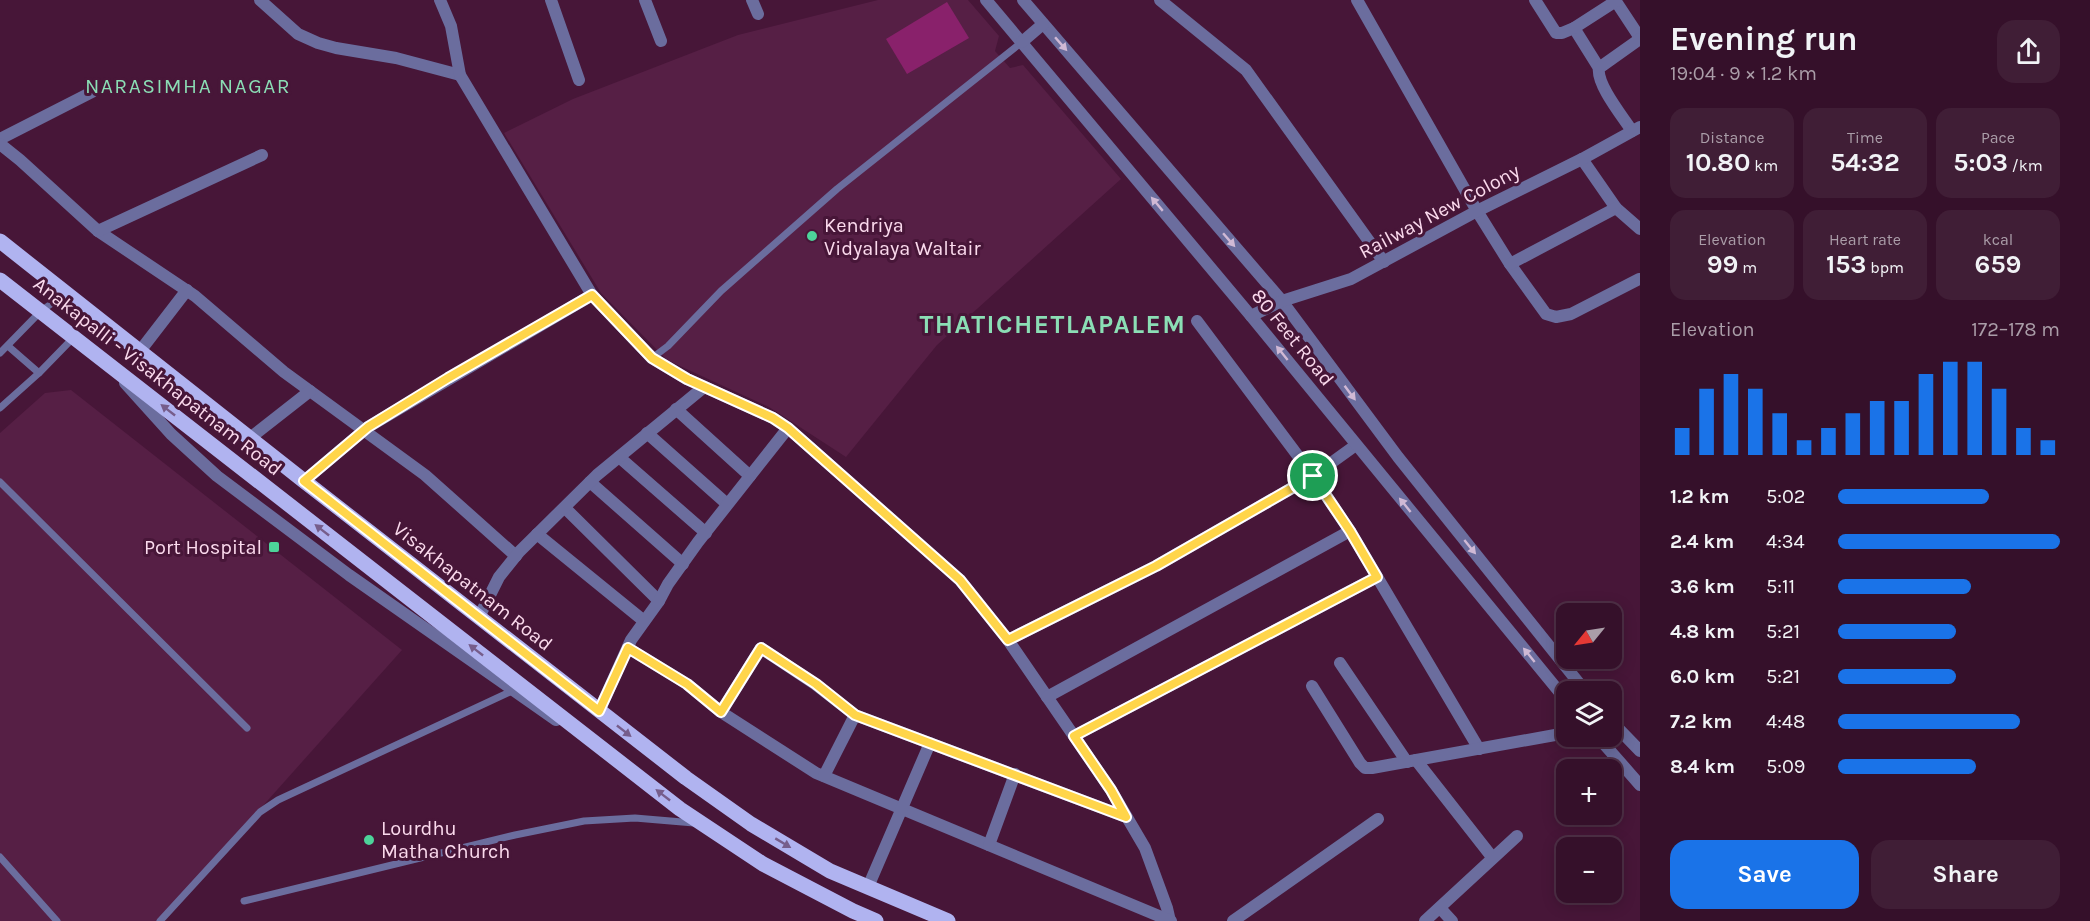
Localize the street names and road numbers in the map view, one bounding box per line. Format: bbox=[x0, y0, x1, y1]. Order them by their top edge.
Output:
street label: Railway New Colony bbox=[1355, 159, 1524, 264]
street label: Anakapalli - Visakhapatnam Road bbox=[29, 272, 287, 481]
street label: 80 Feet Road bbox=[1247, 284, 1339, 390]
street label: Visakhapatnam Road bbox=[388, 517, 557, 656]

